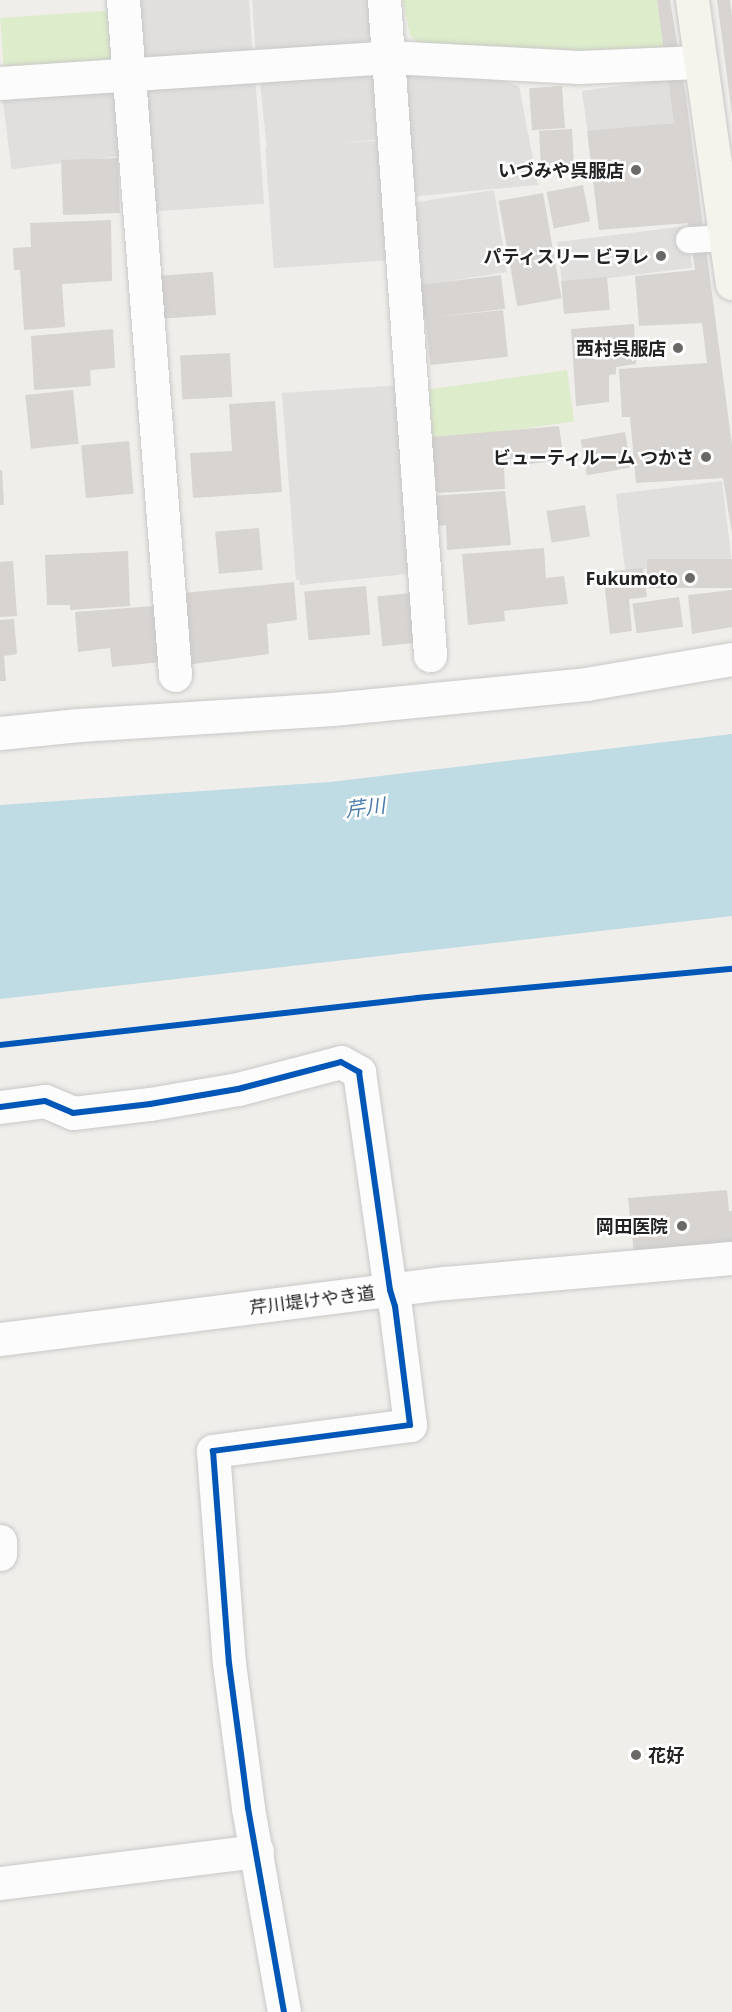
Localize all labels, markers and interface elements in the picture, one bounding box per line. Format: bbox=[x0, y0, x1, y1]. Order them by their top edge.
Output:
place label: いづみや呉服店 bbox=[498, 159, 624, 181]
marker: いづみや呉服店 bbox=[629, 163, 643, 177]
place label: パティスリー ビヲレ bbox=[482, 245, 649, 267]
marker: パティスリー ビヲレ bbox=[654, 249, 668, 263]
place label: 西村呉服店 bbox=[576, 337, 666, 359]
marker: 西村呉服店 bbox=[671, 341, 685, 355]
place label: ビューティルーム つかさ bbox=[491, 446, 694, 468]
marker: ビューティルーム つかさ bbox=[699, 450, 713, 464]
place label: Fukumoto bbox=[586, 567, 678, 589]
marker: Fukumoto bbox=[683, 571, 697, 585]
water label: 芹川 bbox=[344, 793, 386, 821]
place label: 岡田医院 bbox=[596, 1215, 668, 1237]
marker: 岡田医院 bbox=[673, 1217, 691, 1235]
street label: 芹川堤けやき道 bbox=[248, 1282, 376, 1318]
place label: 花好 bbox=[648, 1744, 684, 1766]
marker: 花好 bbox=[629, 1748, 643, 1762]

